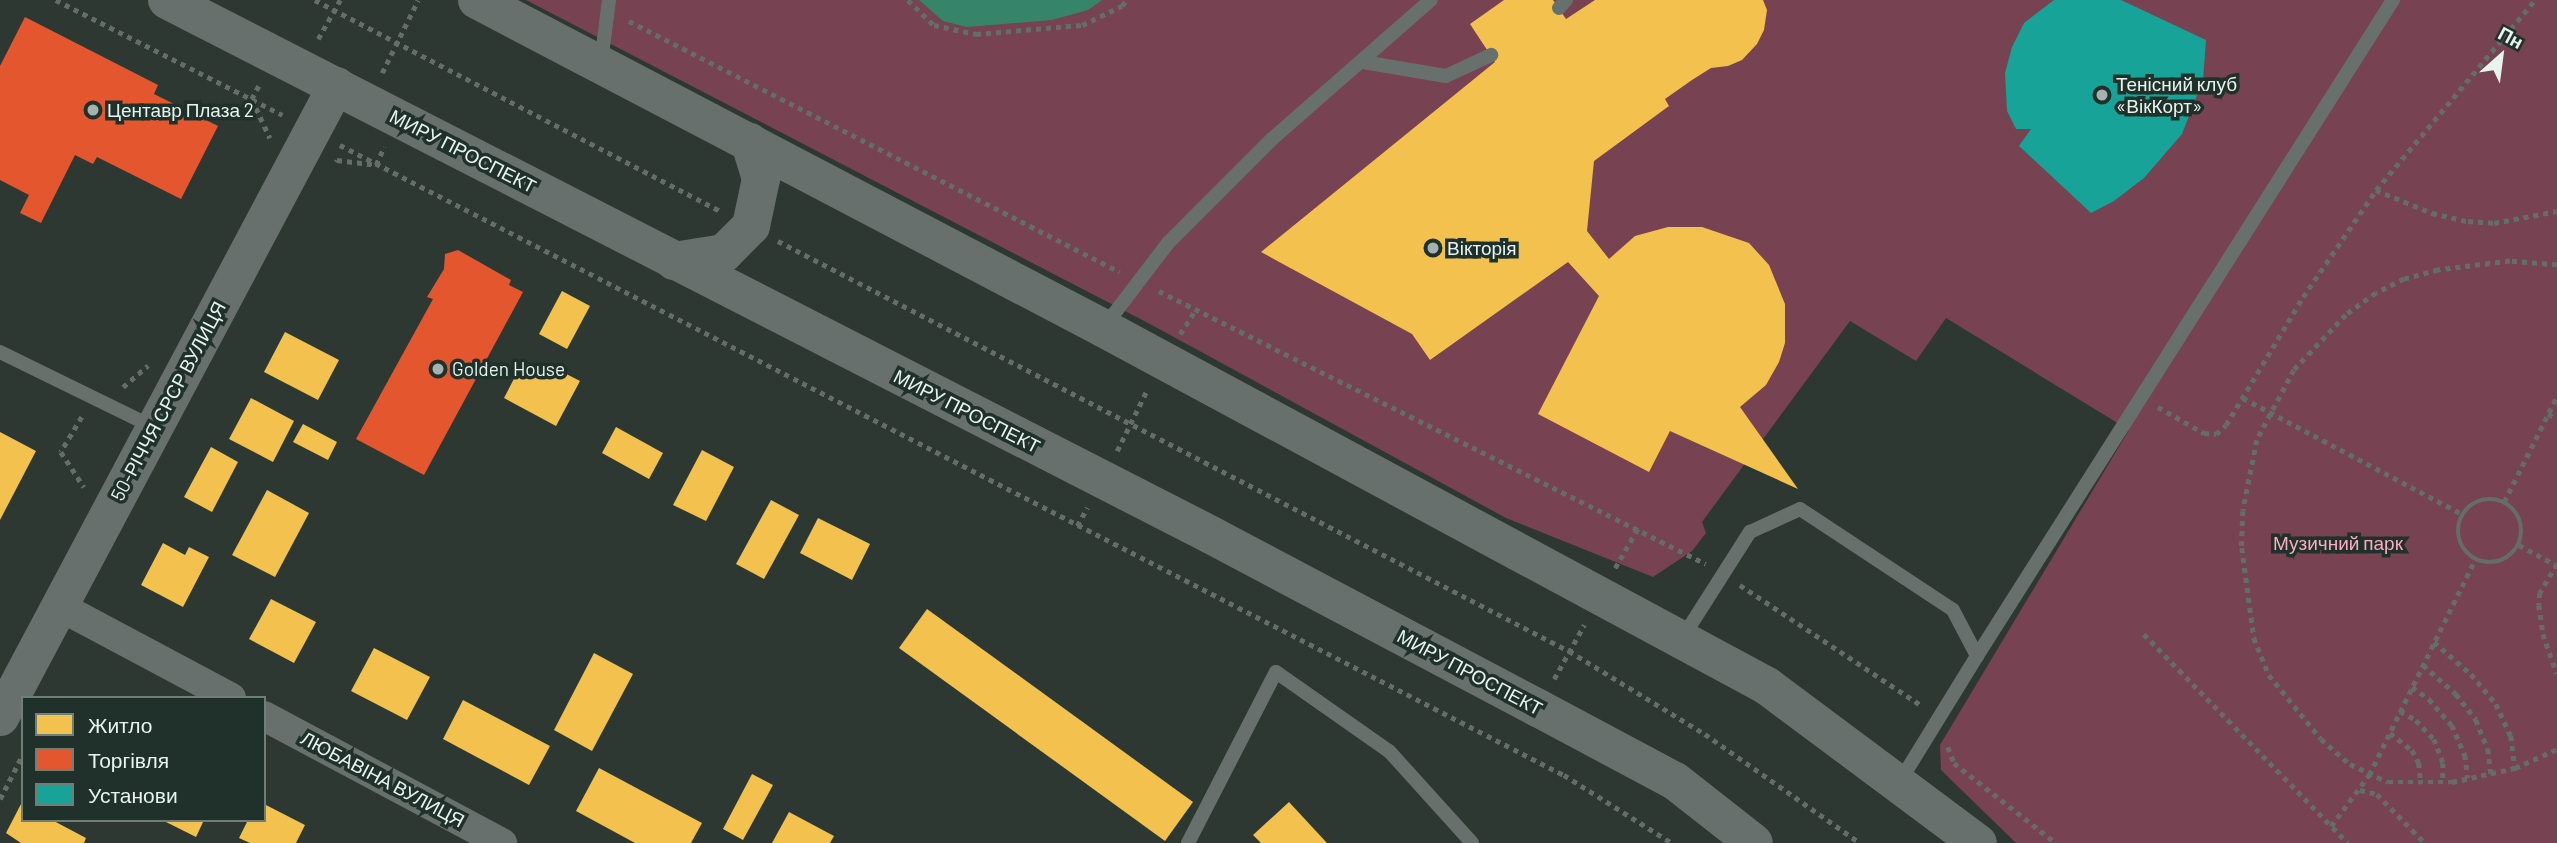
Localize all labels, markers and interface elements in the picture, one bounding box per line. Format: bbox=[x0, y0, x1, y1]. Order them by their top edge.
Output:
north arrow bbox=[2466, 21, 2536, 91]
text: Пн bbox=[2495, 21, 2528, 53]
place label: Тенісний клуб «ВікКорт» bbox=[2116, 73, 2237, 117]
marker: Тенісний клуб «ВікКорт» bbox=[2094, 87, 2110, 103]
place label: Центавр Плаза 2 bbox=[107, 99, 254, 121]
marker: Центавр Плаза 2 bbox=[85, 102, 101, 118]
street label: МИРУ ПРОСПЕКТ bbox=[386, 104, 540, 198]
place label: Вікторія bbox=[1447, 237, 1517, 259]
marker: Вікторія bbox=[1425, 240, 1441, 256]
street label: 50-РІЧЧЯ СРСР ВУЛИЦЯ bbox=[106, 297, 230, 505]
place label: Golden House bbox=[452, 358, 565, 380]
marker: Golden House bbox=[430, 361, 446, 377]
street label: МИРУ ПРОСПЕКТ bbox=[890, 364, 1044, 458]
park label: Музичний парк bbox=[2273, 532, 2403, 554]
street label: МИРУ ПРОСПЕКТ bbox=[1394, 624, 1546, 720]
legend bbox=[21, 696, 266, 822]
text: Житло bbox=[88, 712, 152, 737]
street label: ЛЮБАВІНА ВУЛИЦЯ bbox=[297, 726, 469, 832]
text: Торгівля bbox=[88, 747, 169, 772]
text: Установи bbox=[88, 782, 178, 807]

